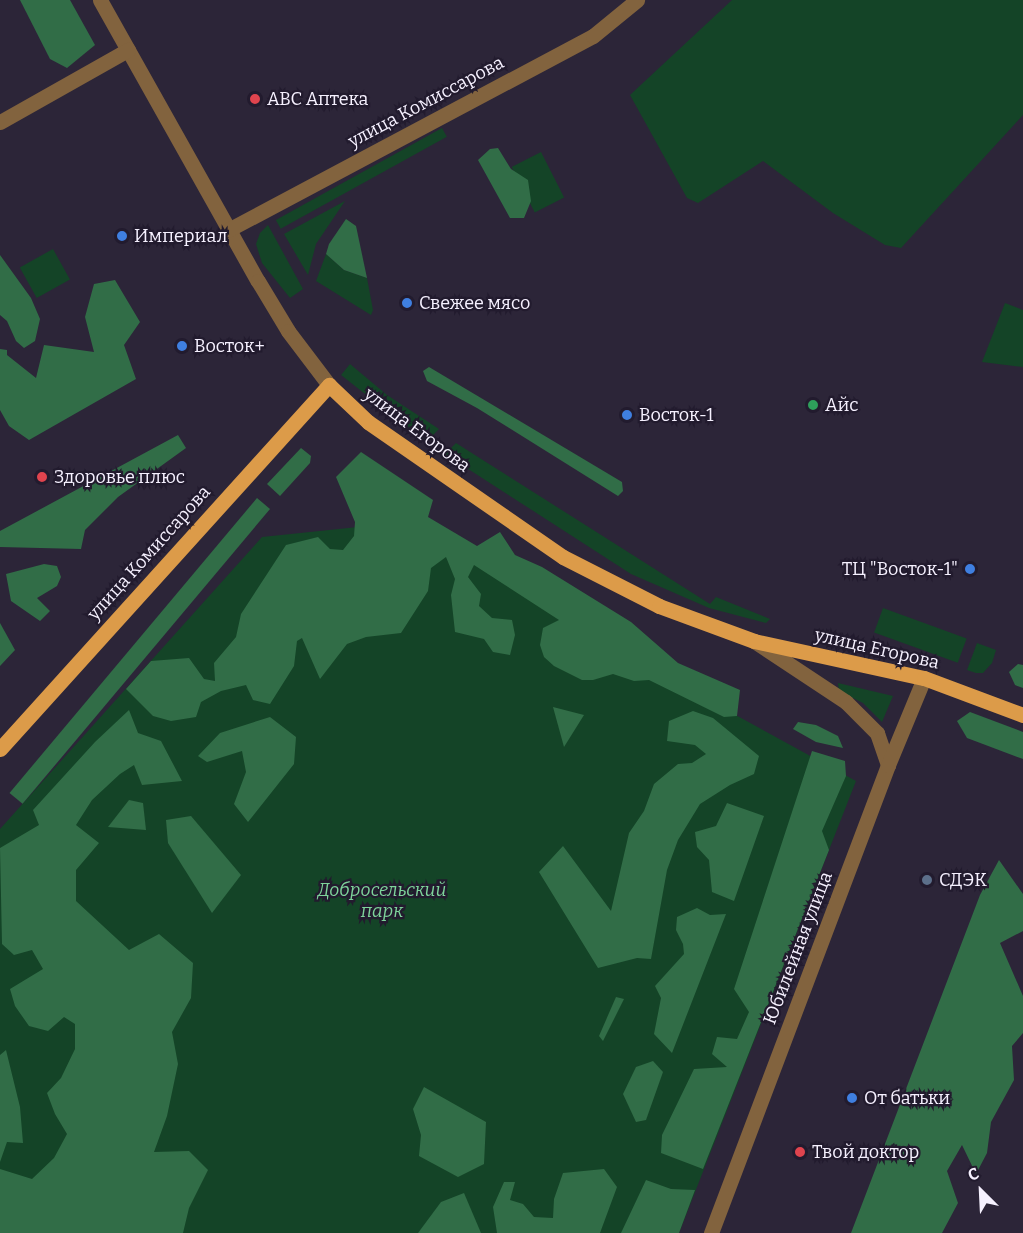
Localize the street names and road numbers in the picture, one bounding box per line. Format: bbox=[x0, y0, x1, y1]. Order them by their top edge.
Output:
street label: улица Комиссарова bbox=[344, 52, 508, 152]
street label: улица Егорова bbox=[360, 383, 474, 477]
street label: улица Комиссарова bbox=[83, 481, 215, 625]
street label: улица Егорова bbox=[813, 624, 941, 674]
street label: Юбилейная улица bbox=[759, 869, 837, 1027]

